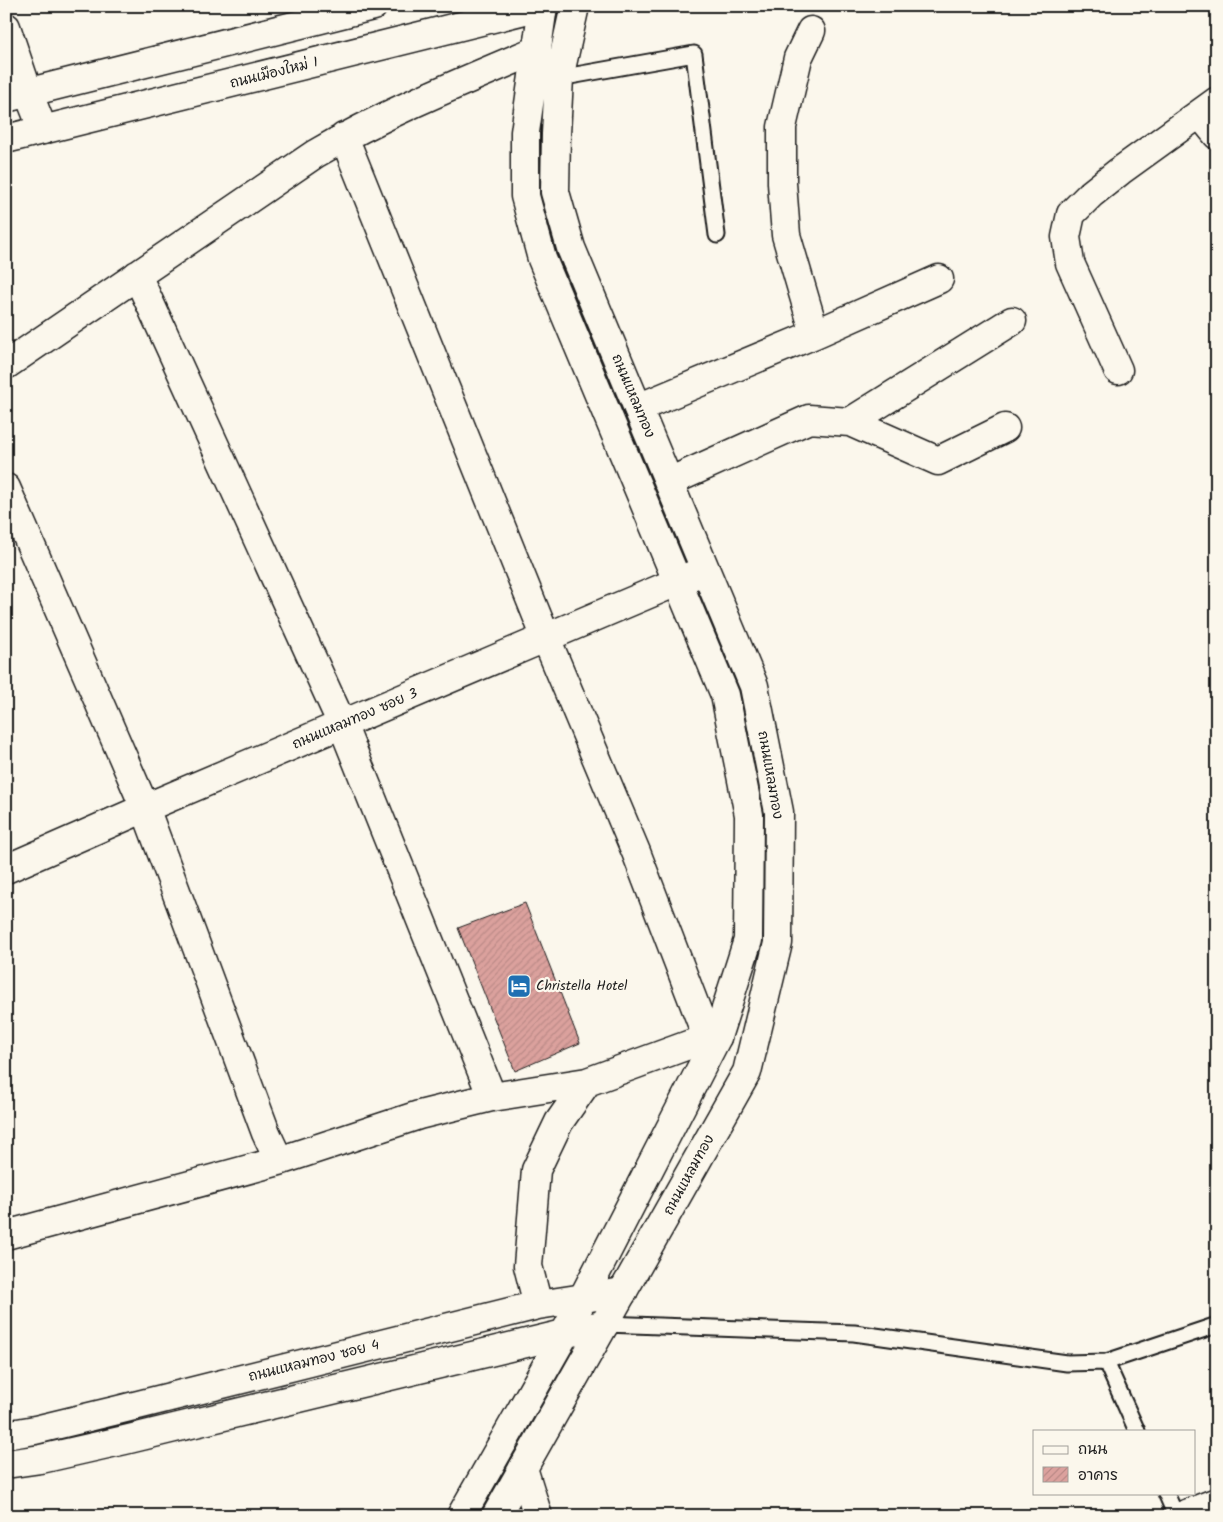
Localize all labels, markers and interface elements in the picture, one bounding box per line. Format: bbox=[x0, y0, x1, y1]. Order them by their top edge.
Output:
street label: ถนนเมืองใหม่ 1 bbox=[228, 51, 320, 95]
street label: ถนนแหลมทอง bbox=[605, 351, 661, 441]
street label: ถนนแหลมทอง ซอย 3 bbox=[289, 683, 421, 755]
street label: ถนนแหลมทอง bbox=[751, 729, 789, 821]
hotel icon: Christella Hotel bbox=[506, 973, 532, 999]
place label: Christella Hotel bbox=[536, 975, 628, 997]
street label: ถนนแหลมทอง bbox=[658, 1131, 720, 1219]
street label: ถนนแหลมทอง ซอย 4 bbox=[246, 1334, 382, 1388]
legend bbox=[1033, 1430, 1196, 1494]
text: ถนน bbox=[1078, 1438, 1107, 1462]
text: อาคาร bbox=[1078, 1464, 1118, 1488]

